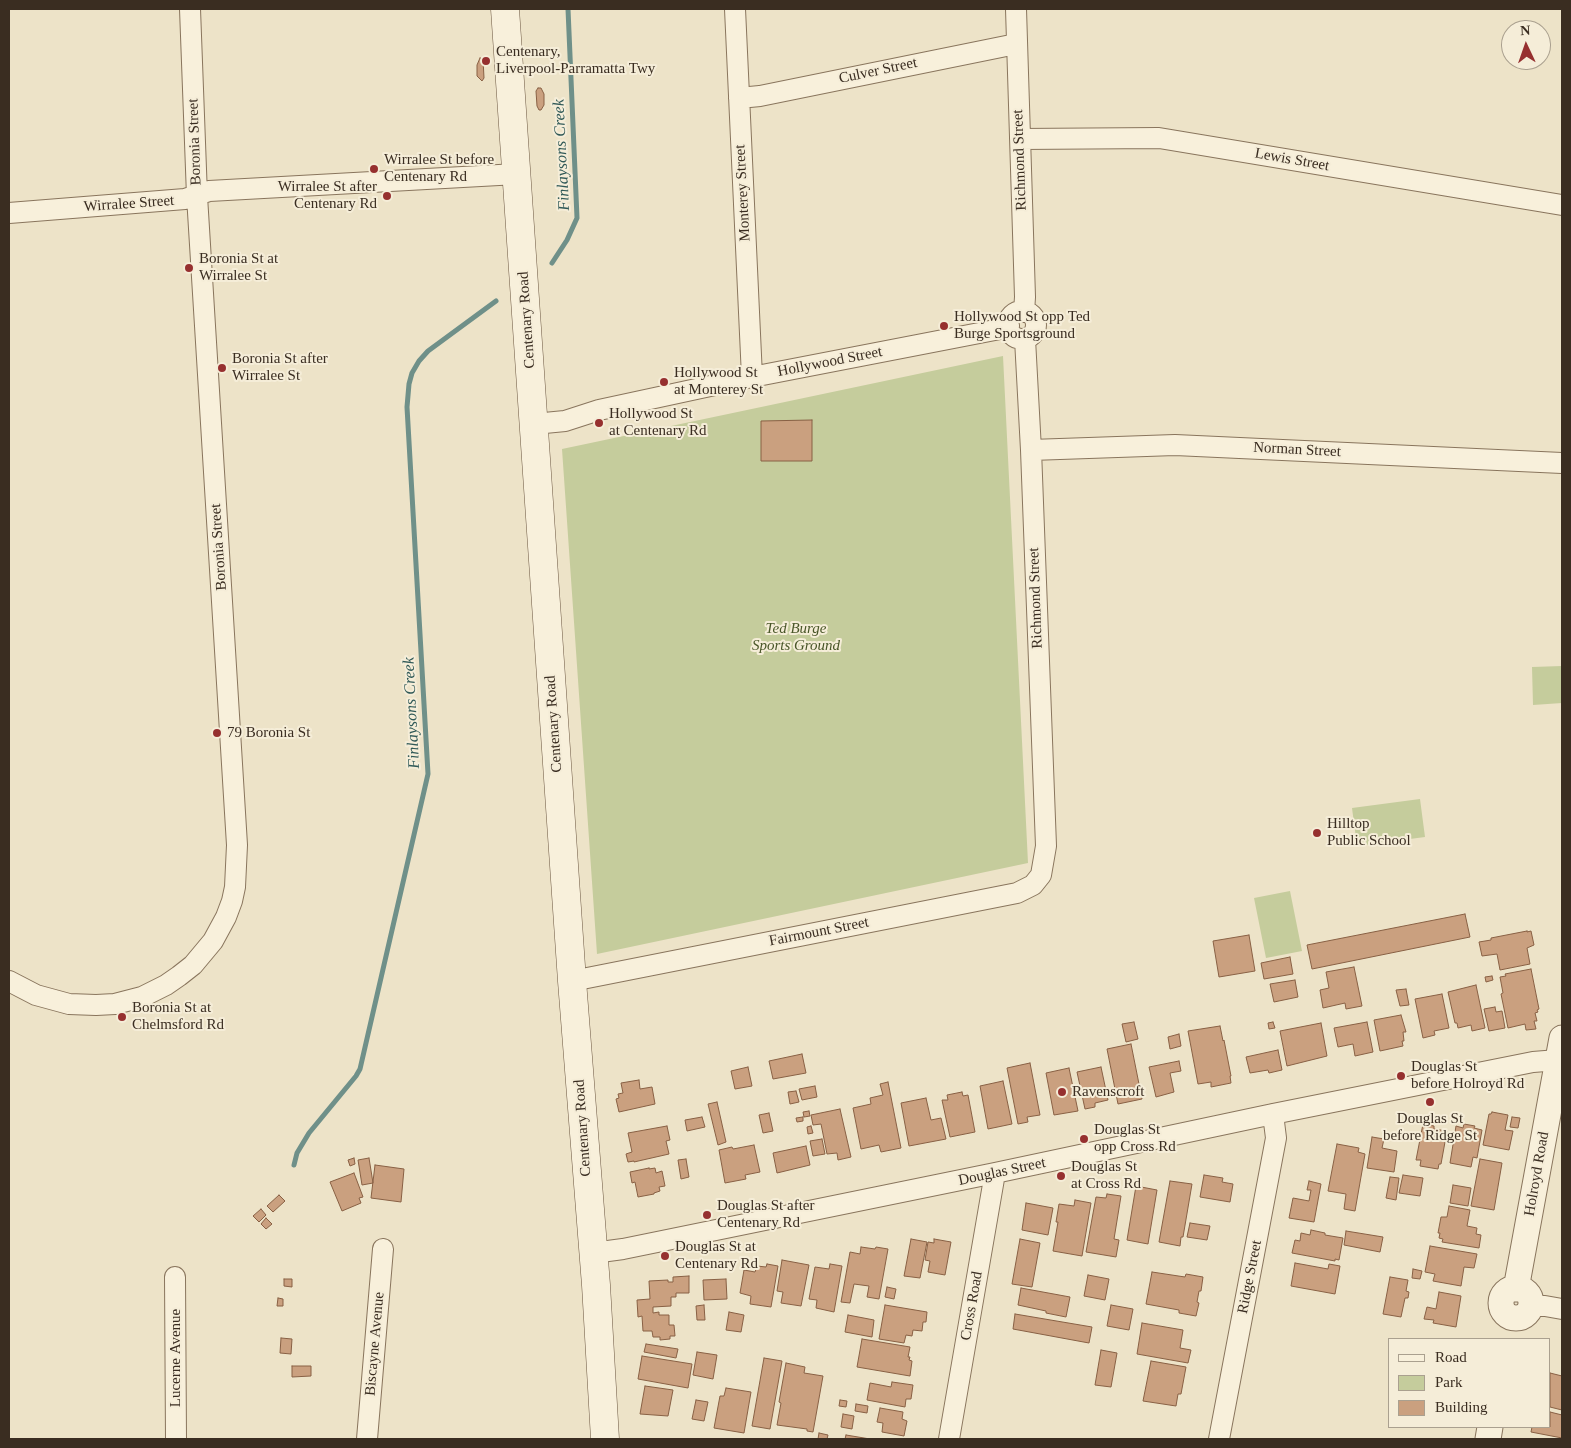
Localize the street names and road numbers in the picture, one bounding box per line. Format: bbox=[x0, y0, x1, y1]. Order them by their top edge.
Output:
street label: Culver Street bbox=[837, 54, 919, 88]
street label: Boronia Street bbox=[184, 98, 206, 186]
street label: Richmond Street bbox=[1009, 109, 1031, 211]
street label: Monterey Street bbox=[731, 144, 755, 242]
street label: Lewis Street bbox=[1253, 145, 1331, 175]
street label: Wirralee Street bbox=[83, 192, 175, 216]
street label: Centenary Road bbox=[515, 271, 539, 369]
street label: Hollywood Street bbox=[776, 343, 884, 381]
street label: Norman Street bbox=[1253, 439, 1341, 461]
street label: Boronia Street bbox=[207, 503, 231, 591]
street label: Richmond Street bbox=[1025, 547, 1047, 649]
street label: Centenary Road bbox=[542, 675, 566, 773]
street label: Fairmount Street bbox=[768, 914, 870, 950]
street label: Centenary Road bbox=[571, 1079, 595, 1177]
street label: Holroyd Road bbox=[1521, 1130, 1553, 1218]
street label: Douglas Street bbox=[957, 1154, 1047, 1190]
street label: Ridge Street bbox=[1234, 1239, 1266, 1315]
street label: Cross Road bbox=[957, 1270, 987, 1342]
street label: Biscayne Avenue bbox=[361, 1291, 389, 1397]
street label: Lucerne Avenue bbox=[167, 1309, 185, 1407]

